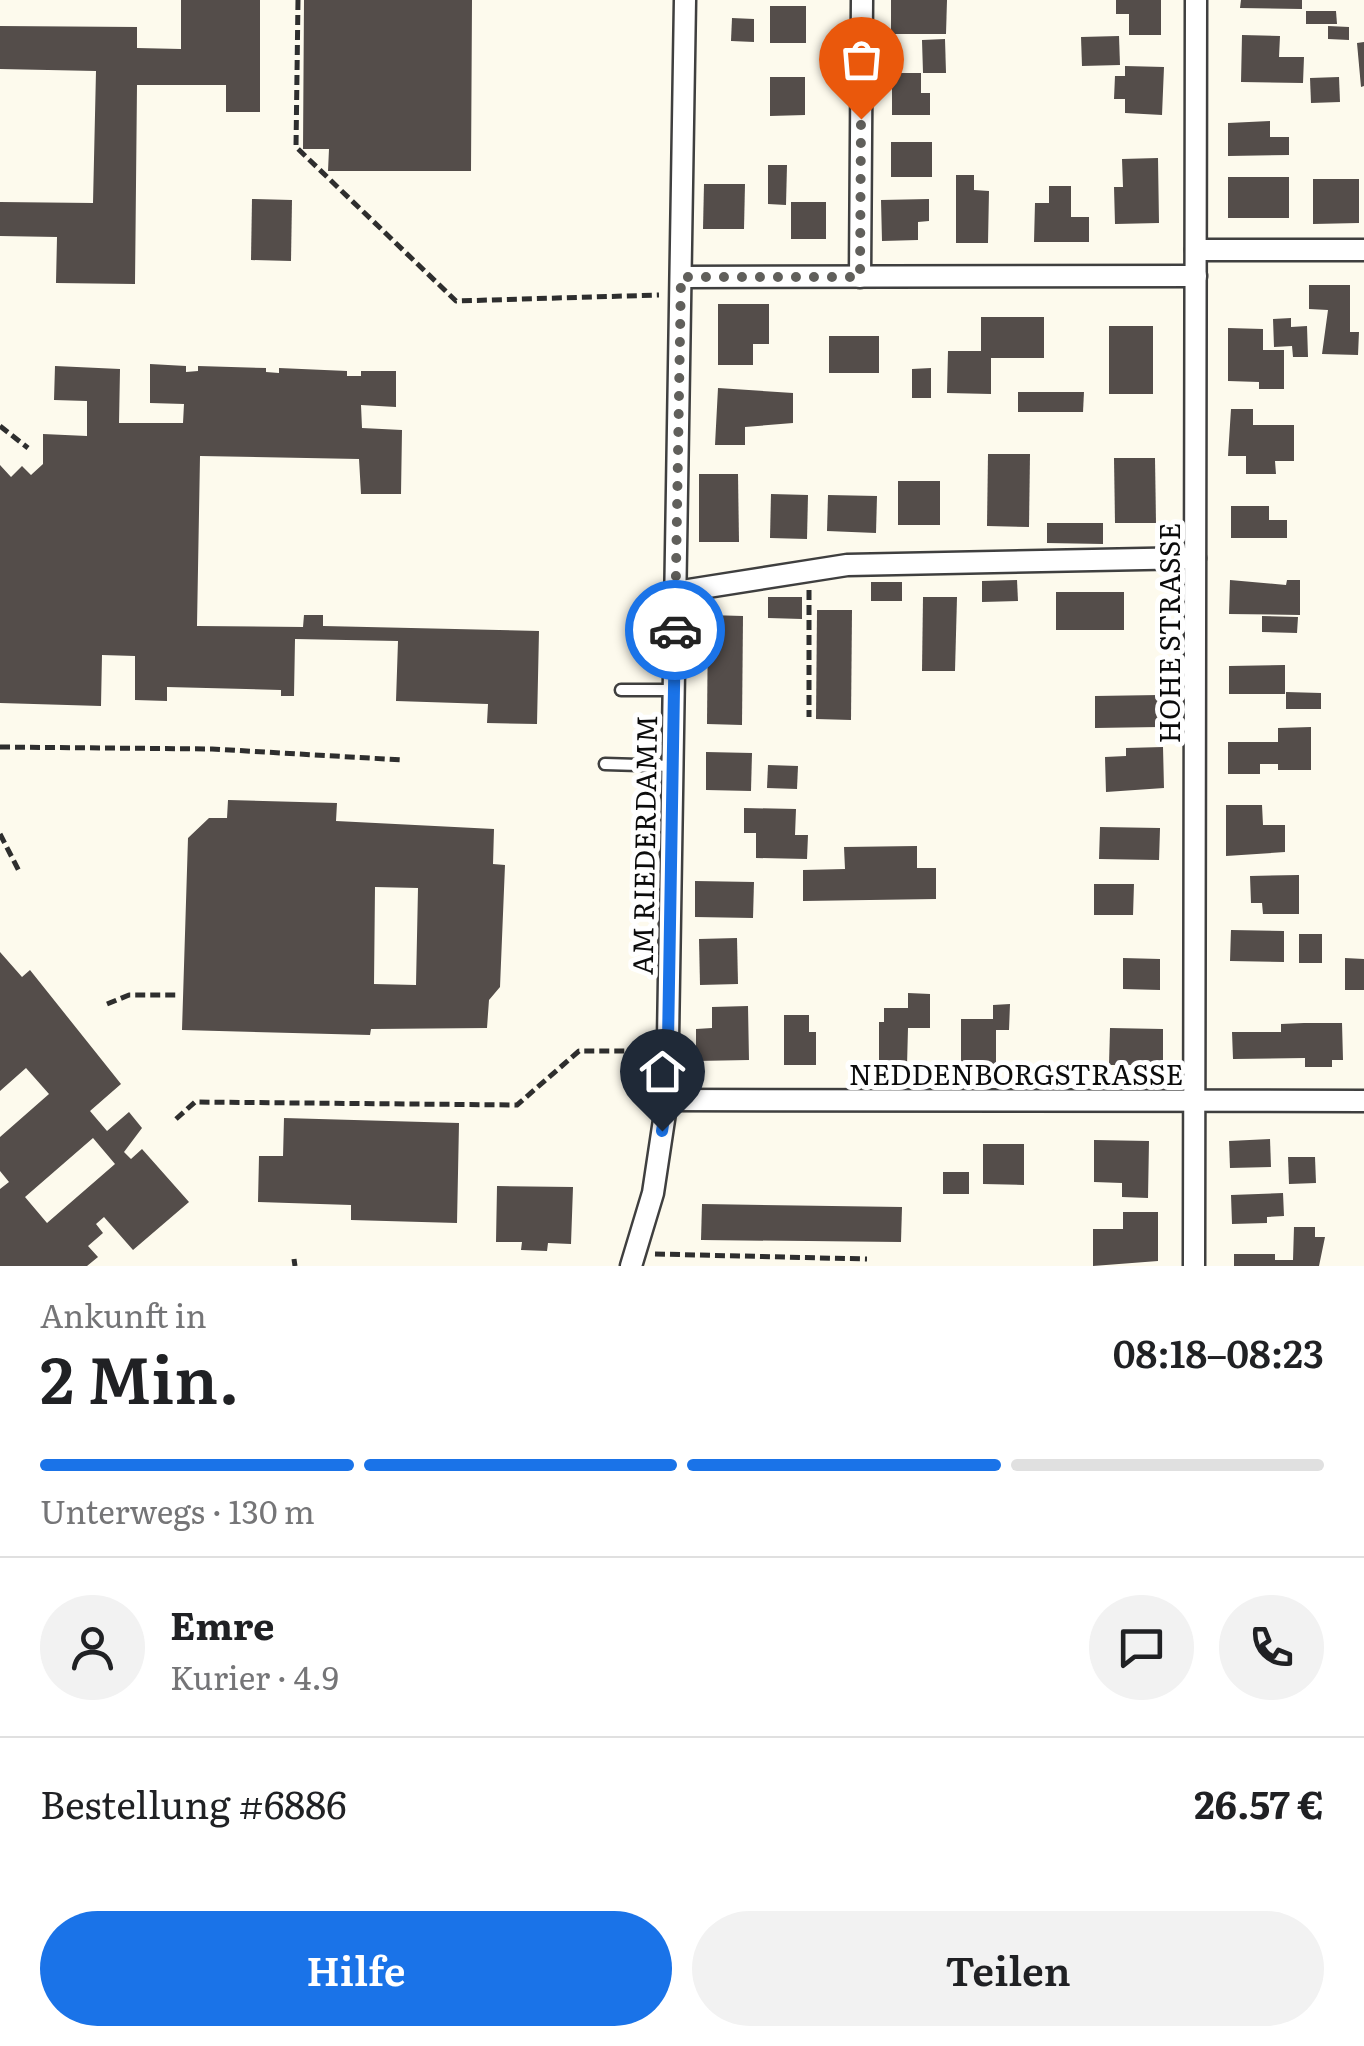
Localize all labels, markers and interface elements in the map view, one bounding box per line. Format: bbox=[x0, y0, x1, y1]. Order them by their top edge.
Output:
pin bbox=[819, 17, 904, 120]
icon: bag bbox=[834, 32, 889, 87]
street label: HOHE STRASSE bbox=[1147, 523, 1189, 743]
courier bbox=[625, 580, 725, 680]
icon: car bbox=[648, 603, 703, 658]
street label: AM RIEDERDAMM bbox=[620, 715, 666, 975]
pin bbox=[620, 1029, 705, 1132]
icon: home bbox=[635, 1044, 690, 1099]
street label: NEDDENBORGSTRASSE bbox=[849, 1052, 1183, 1094]
text: Ankunft in bbox=[40, 1290, 207, 1338]
text: 08:18–08:23 bbox=[1113, 1323, 1324, 1380]
text: 2 Min. bbox=[40, 1327, 240, 1424]
text: Unterwegs · 130 m bbox=[40, 1486, 315, 1534]
button: person bbox=[40, 1595, 145, 1700]
text: Emre bbox=[170, 1595, 274, 1652]
button: chat bbox=[1089, 1595, 1194, 1700]
button: phone bbox=[1219, 1595, 1324, 1700]
text: Kurier · 4.9 bbox=[170, 1652, 339, 1700]
text: Bestellung #6886 bbox=[40, 1774, 347, 1831]
text: 26.57 € bbox=[1194, 1774, 1324, 1831]
button: Hilfe bbox=[40, 1911, 672, 2026]
button: Teilen bbox=[692, 1911, 1324, 2026]

